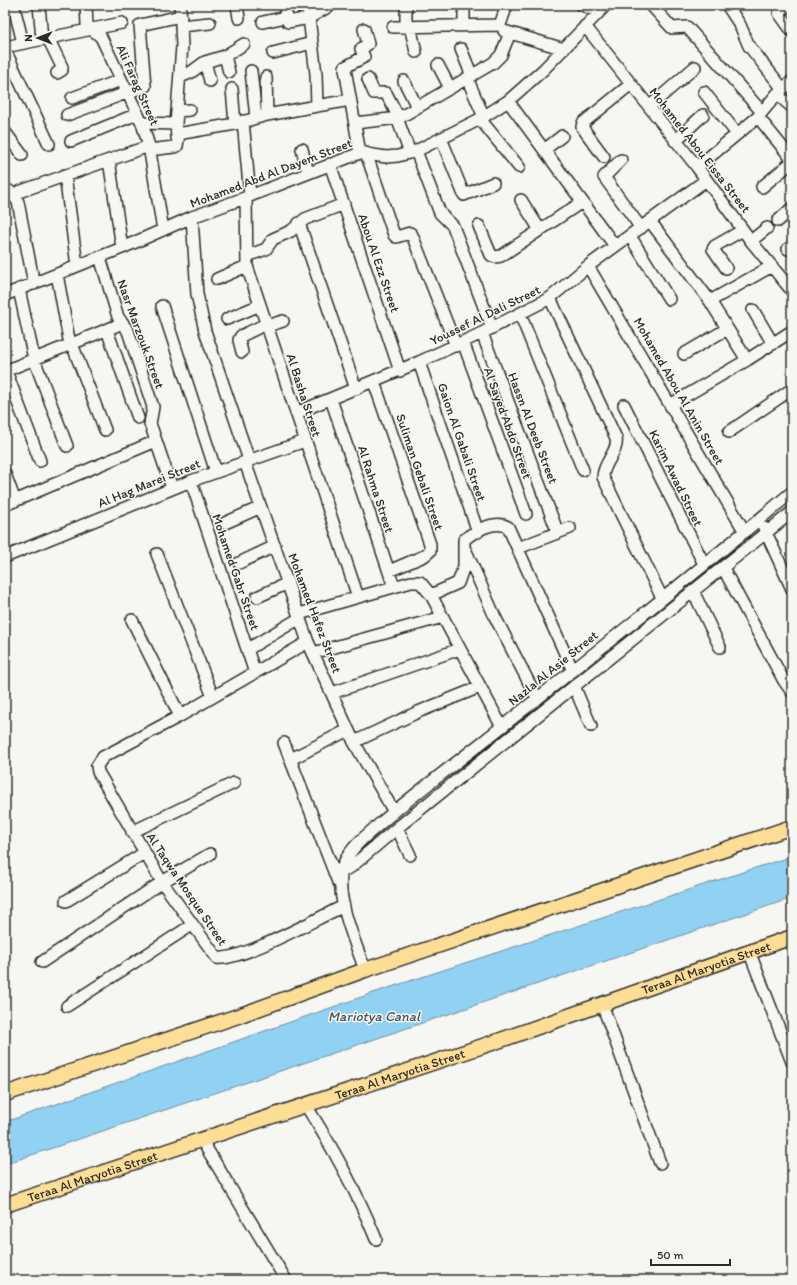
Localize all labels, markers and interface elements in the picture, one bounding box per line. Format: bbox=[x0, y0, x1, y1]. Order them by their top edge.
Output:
north arrow bbox=[18, 18, 58, 58]
text: N bbox=[22, 34, 35, 42]
street label: Ali Farag Street bbox=[113, 42, 163, 128]
street label: Mohamed Abou Eissa Street bbox=[646, 84, 754, 216]
street label: Mohamed Abd Al Dayem Street bbox=[188, 135, 354, 211]
street label: Abou Al Ezz Street bbox=[355, 212, 403, 314]
street label: Nasr Marzouk Street bbox=[114, 277, 168, 391]
street label: Youssef Al Dali Street bbox=[427, 282, 543, 348]
street label: Mohamed Abou Al Anin Street bbox=[631, 315, 727, 467]
street label: Al Basha Street bbox=[283, 352, 325, 439]
street label: Al Sayed Abdo Street bbox=[481, 365, 535, 481]
street label: Hassn Al Deeb Street bbox=[505, 370, 561, 486]
street label: Gaion Al Gabali Street bbox=[435, 381, 489, 503]
street label: Suliman Gebali Street bbox=[393, 412, 447, 532]
street label: Karim Awad Street bbox=[646, 427, 706, 529]
street label: Al Rahma Street bbox=[355, 443, 397, 535]
street label: Al Hag Marei Street bbox=[96, 456, 203, 510]
street label: Mohamed Gabr Street bbox=[209, 512, 263, 632]
street label: Mohamed Hafez Street bbox=[285, 551, 345, 675]
street label: Nazla Al Asie Street bbox=[505, 627, 601, 709]
street label: Al Taqwa Mosque Street bbox=[144, 830, 230, 948]
street label: Teraa Al Maryotia Street bbox=[639, 938, 773, 997]
water label: Mariotya Canal bbox=[328, 1008, 421, 1025]
street label: Teraa Al Maryotia Street bbox=[333, 1045, 467, 1102]
street label: Teraa Al Maryotia Street bbox=[25, 1147, 159, 1205]
scale bar bbox=[651, 1241, 730, 1267]
text: 50 m bbox=[657, 1248, 683, 1262]

